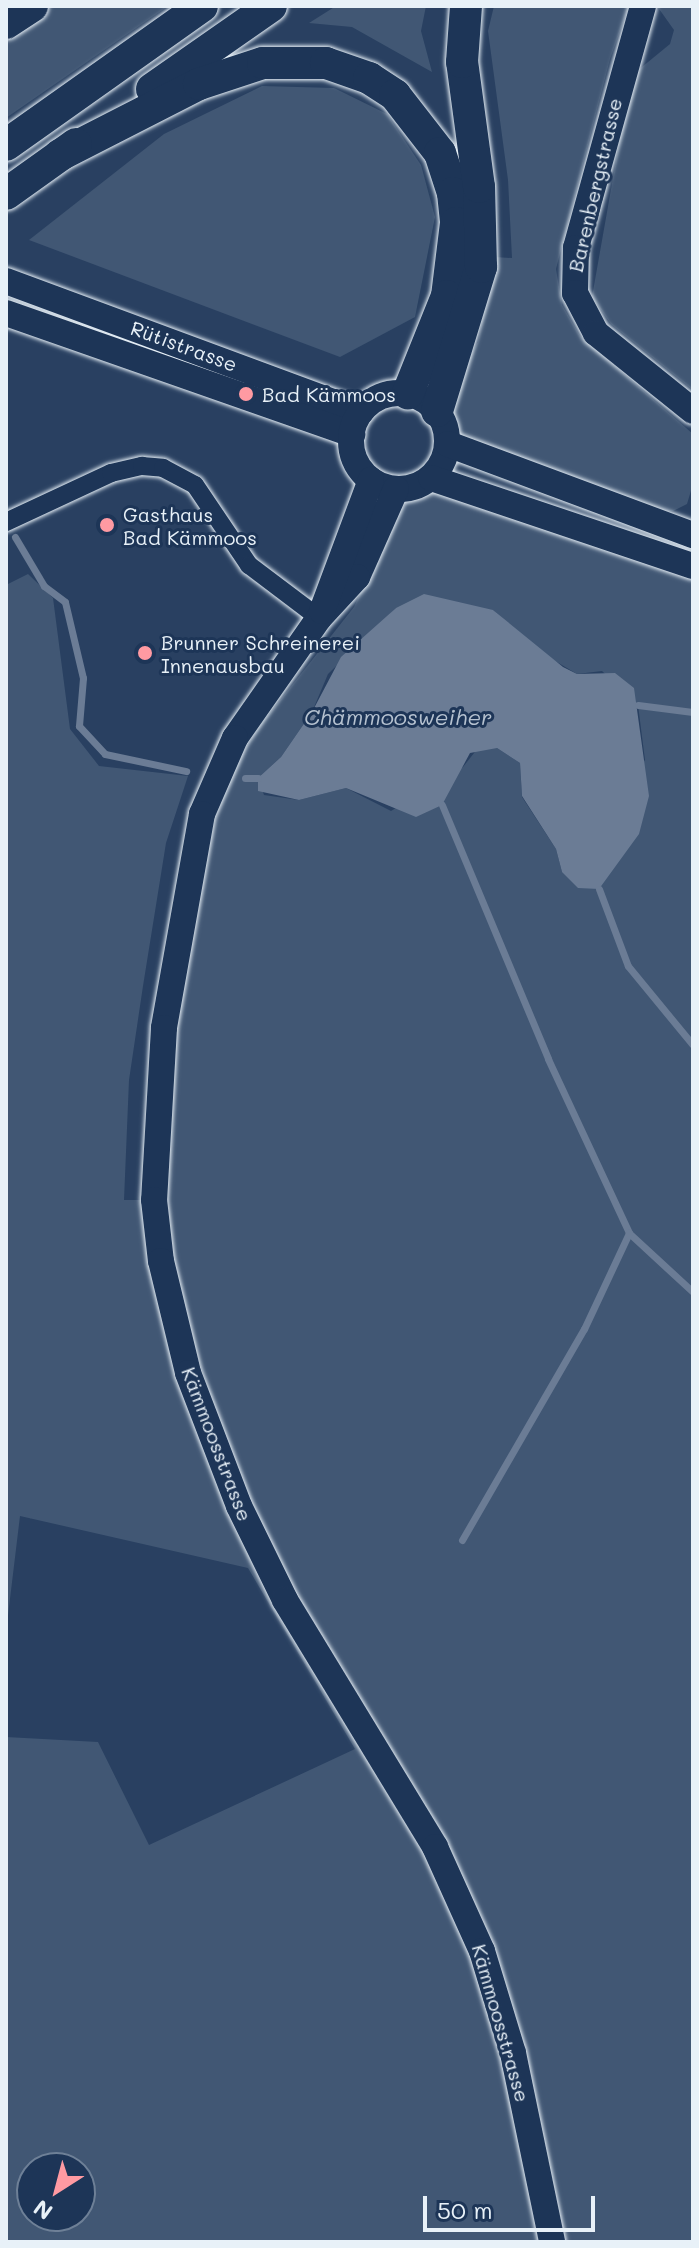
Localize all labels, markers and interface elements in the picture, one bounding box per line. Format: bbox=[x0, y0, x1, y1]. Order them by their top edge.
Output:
street label: Barenbergstrasse bbox=[563, 96, 627, 274]
street label: Rütistrasse bbox=[127, 316, 241, 376]
place label: Bad Kämmoos bbox=[262, 382, 396, 406]
marker: Bad Kämmoos bbox=[237, 385, 255, 403]
place label: Gasthaus Bad Kämmoos bbox=[123, 502, 257, 549]
marker: Gasthaus Bad Kämmoos bbox=[98, 516, 116, 534]
place label: Brunner Schreinerei Innenausbau bbox=[161, 630, 360, 677]
marker: Brunner Schreinerei Innenausbau bbox=[136, 644, 154, 662]
water label: Chämmoosweiher bbox=[304, 704, 492, 730]
street label: Kämmoosstrasse bbox=[177, 1364, 257, 1524]
street label: Kämmoosstrasse bbox=[467, 1941, 535, 2105]
north arrow bbox=[16, 2152, 96, 2232]
scale bar bbox=[427, 2180, 599, 2230]
text: N bbox=[28, 2194, 58, 2227]
text: 50 m bbox=[437, 2194, 493, 2225]

